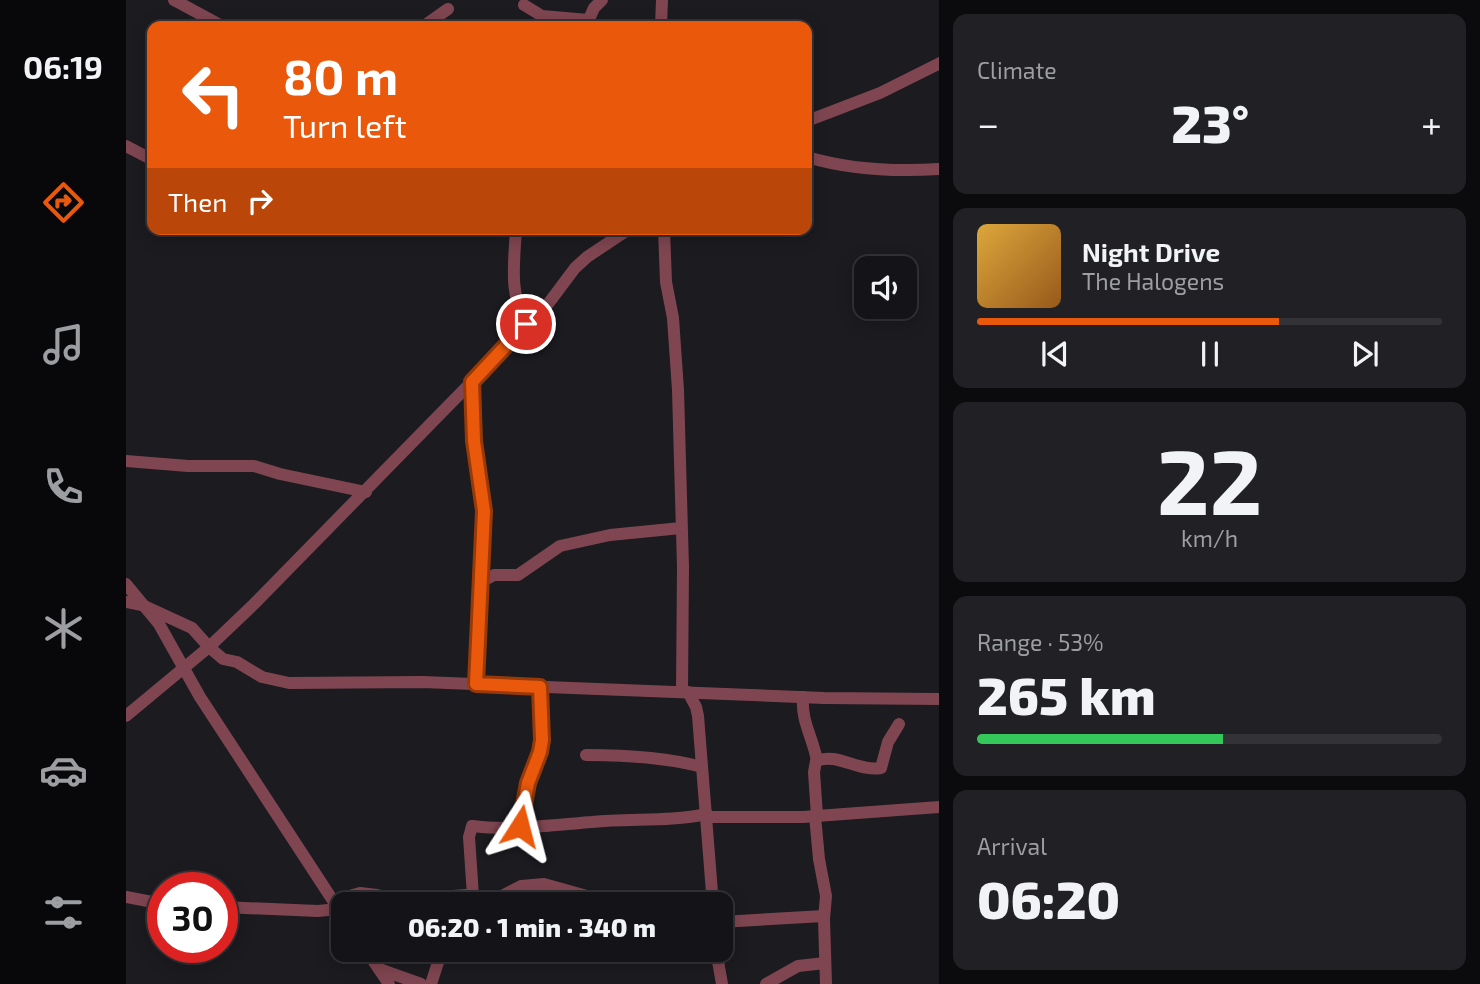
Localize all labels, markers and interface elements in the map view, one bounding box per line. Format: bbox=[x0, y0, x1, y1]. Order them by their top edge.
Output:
text: 80 m bbox=[283, 46, 398, 105]
text: 06:19 bbox=[23, 47, 103, 85]
icon: left bbox=[168, 49, 259, 140]
text: Climate bbox=[977, 56, 1057, 84]
text: 23° bbox=[1171, 91, 1249, 153]
text: − bbox=[977, 100, 999, 146]
text: + bbox=[1421, 100, 1442, 146]
text: Turn left bbox=[283, 106, 407, 144]
icon: directions bbox=[39, 178, 88, 227]
icon: right bbox=[241, 182, 279, 220]
text: Then bbox=[168, 186, 227, 217]
text: Night Drive bbox=[1082, 236, 1220, 267]
map controls bbox=[854, 256, 917, 319]
button: sound bbox=[854, 256, 917, 319]
text: The Halogens bbox=[1082, 267, 1224, 295]
pin bbox=[496, 294, 556, 354]
icon: arrive bbox=[507, 305, 545, 343]
icon: music bbox=[39, 320, 88, 369]
icon: previous bbox=[1036, 335, 1074, 373]
icon: pause bbox=[1191, 335, 1229, 373]
icon: next bbox=[1346, 335, 1384, 373]
text: 22 bbox=[1157, 424, 1262, 533]
icon: phone bbox=[39, 462, 88, 511]
text: km/h bbox=[1181, 524, 1238, 552]
icon: climate bbox=[39, 604, 88, 653]
text: Range · 53% bbox=[977, 628, 1104, 656]
text: 265 km bbox=[977, 663, 1156, 725]
icon: car bbox=[39, 746, 88, 795]
position arrow bbox=[483, 789, 557, 863]
text: Arrival bbox=[977, 832, 1047, 860]
text: 06:20 bbox=[977, 867, 1120, 929]
speed limit sign: 30 bbox=[147, 872, 238, 963]
icon: filters bbox=[39, 888, 88, 937]
text: 06:20 · 1 min · 340 m bbox=[408, 911, 656, 942]

